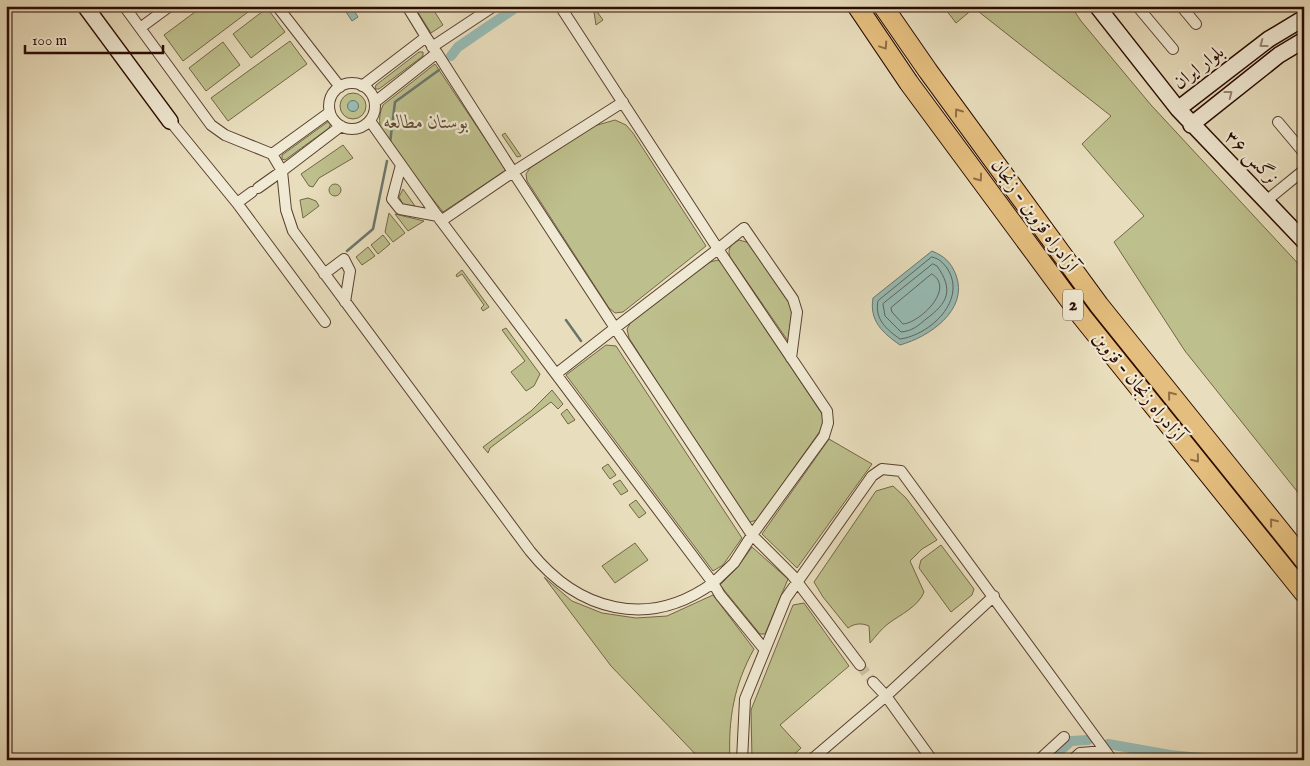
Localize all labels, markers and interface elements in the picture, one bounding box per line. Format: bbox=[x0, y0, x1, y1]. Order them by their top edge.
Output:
scale bar bbox=[25, 22, 162, 54]
text: 100 m bbox=[32, 31, 68, 50]
one-way arrow bbox=[1259, 38, 1269, 47]
one-way arrow bbox=[878, 41, 887, 50]
street label: بلوار ایران bbox=[1169, 41, 1229, 95]
one-way arrow bbox=[1223, 92, 1232, 100]
one-way arrow bbox=[955, 108, 964, 118]
park label: بوستان مطالعه bbox=[384, 111, 469, 135]
street label: نرگس ۳۶ bbox=[1219, 126, 1283, 190]
street label: آزادراه قزوین - زنجان bbox=[985, 155, 1084, 279]
one-way arrow bbox=[974, 172, 982, 181]
road number: 2 bbox=[1063, 290, 1083, 320]
street label: آزادراه زنجان - قزوین bbox=[1086, 327, 1191, 448]
one-way arrow bbox=[1169, 392, 1177, 401]
one-way arrow bbox=[1190, 453, 1198, 462]
one-way arrow bbox=[1271, 519, 1279, 528]

